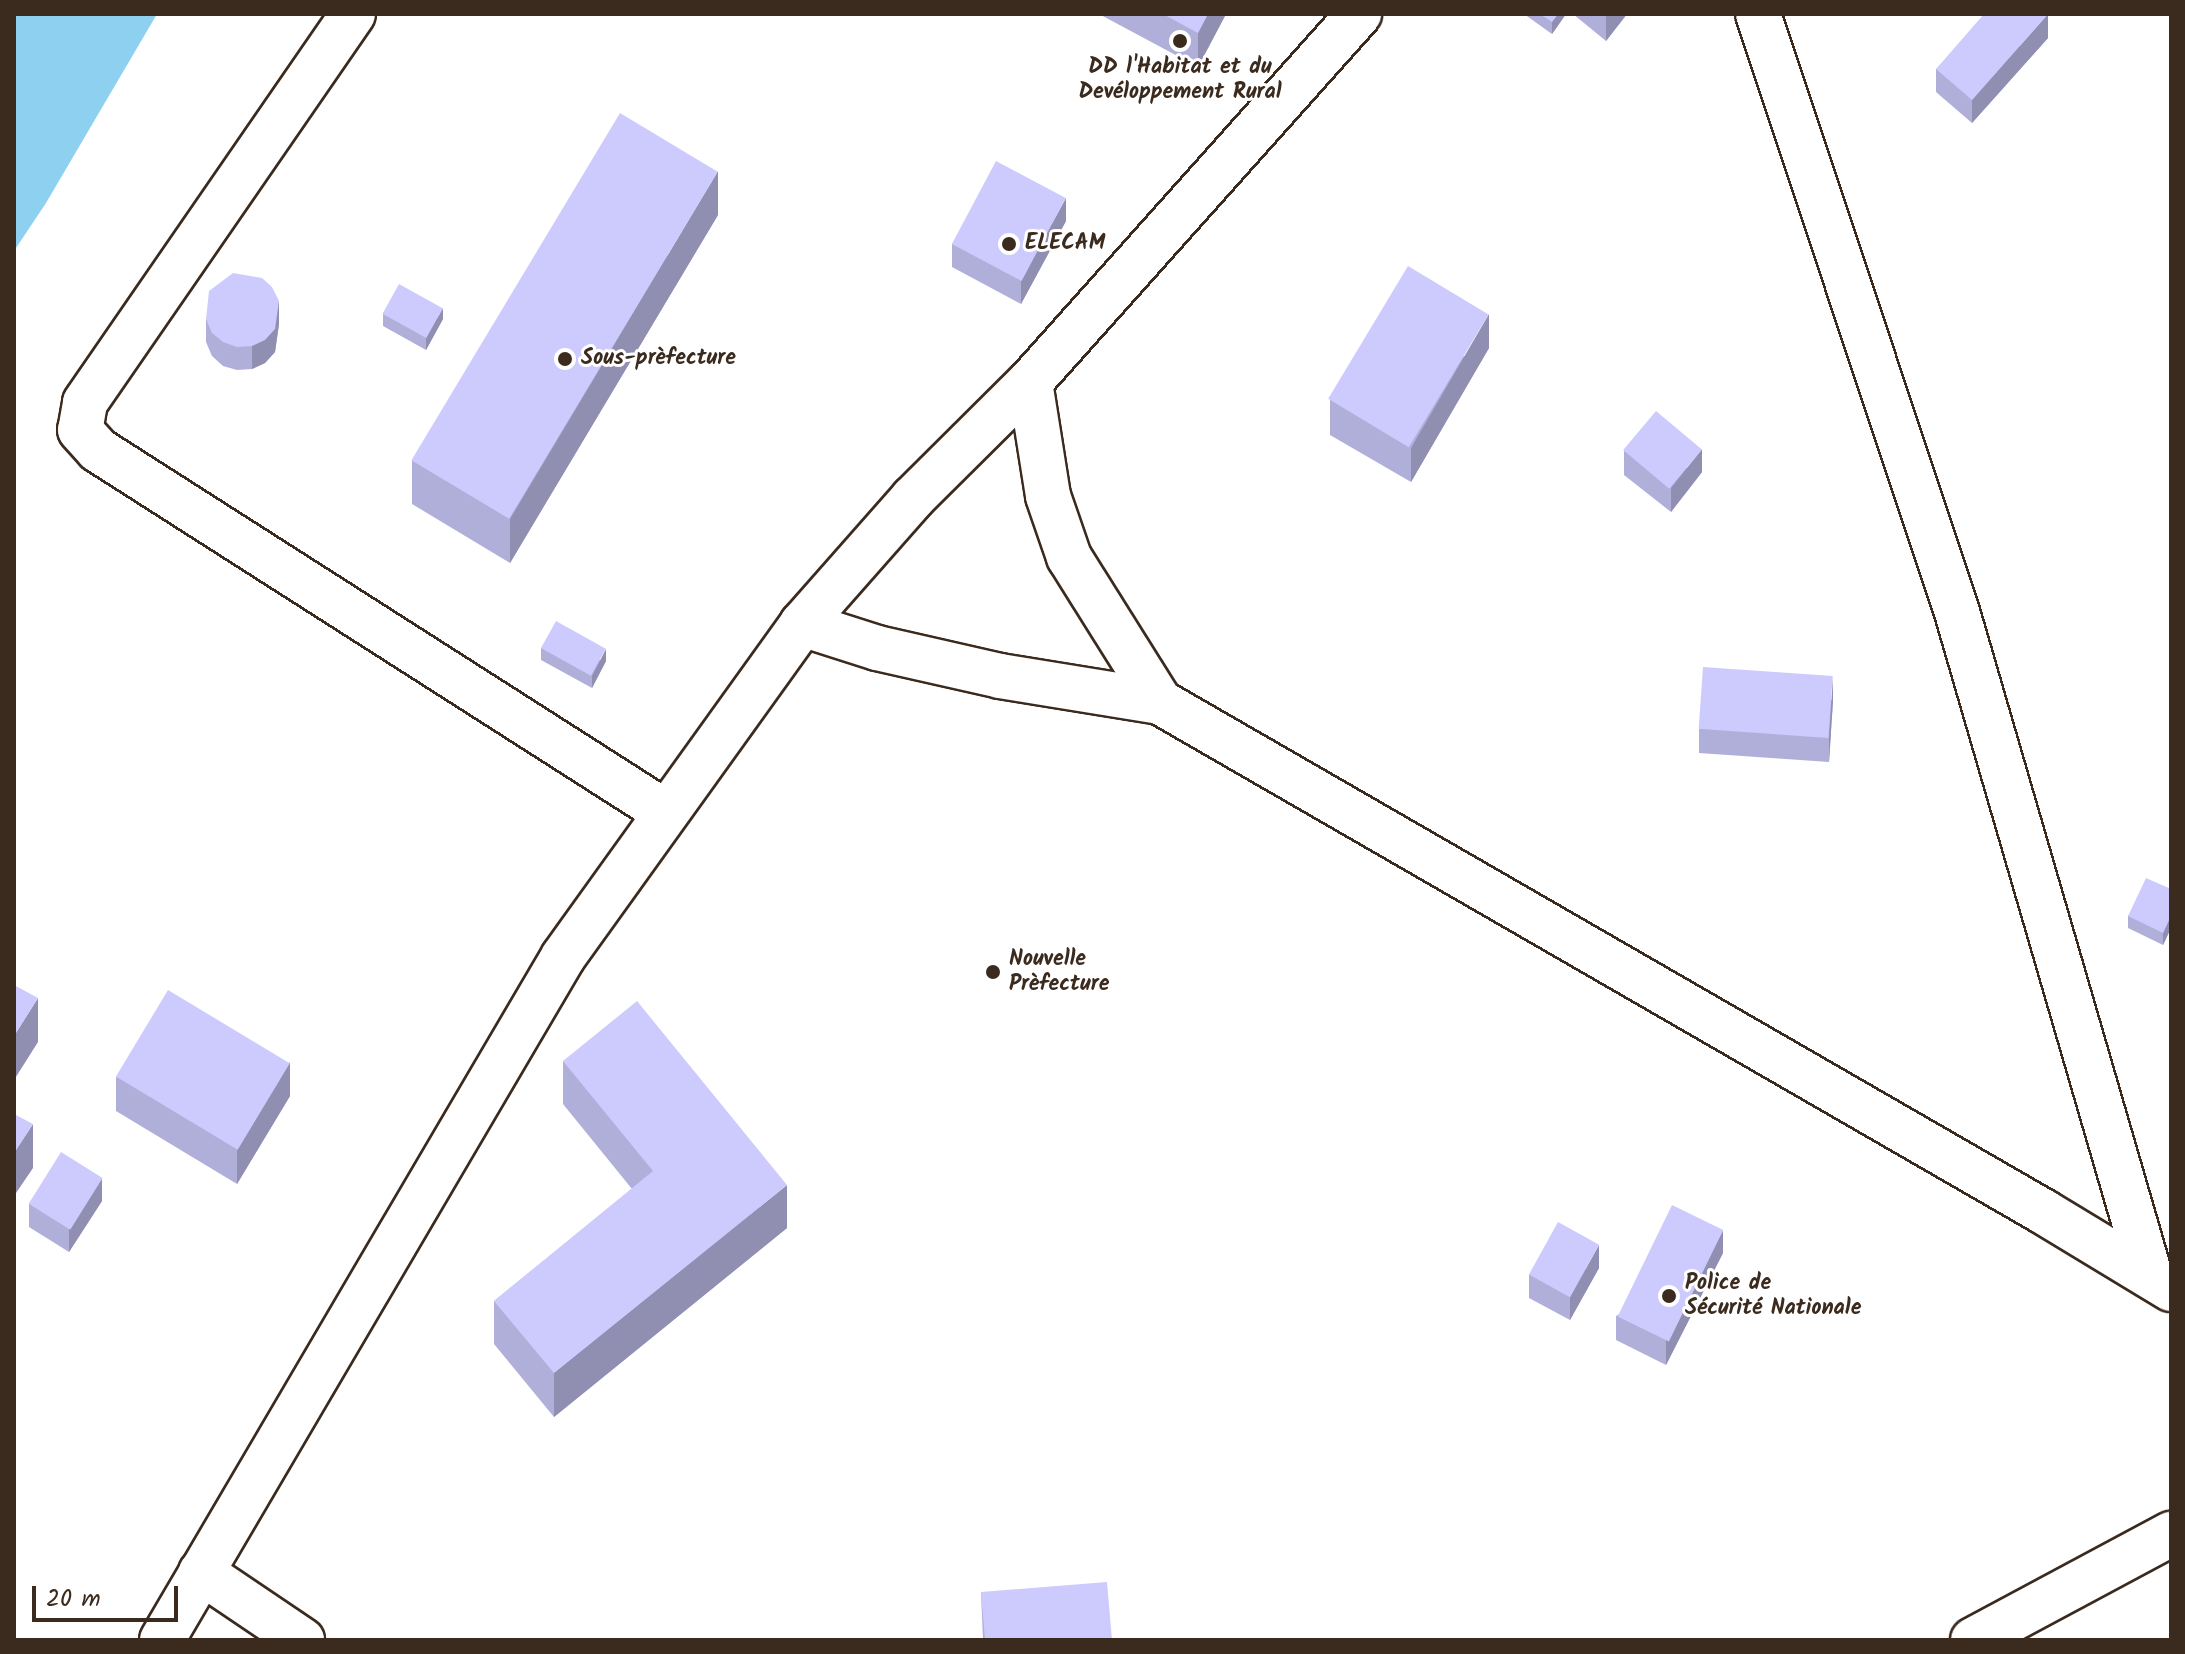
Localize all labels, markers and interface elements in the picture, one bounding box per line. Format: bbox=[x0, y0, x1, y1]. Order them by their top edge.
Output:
marker: DD l'Habitat et du Devéloppement Rural bbox=[1171, 32, 1189, 50]
place label: DD l'Habitat et du Devéloppement Rural bbox=[1078, 54, 1282, 106]
place label: ELECAM bbox=[1025, 231, 1105, 257]
marker: ELECAM bbox=[1000, 235, 1018, 253]
place label: Sous-prèfecture bbox=[581, 346, 736, 372]
marker: Sous-prèfecture bbox=[556, 350, 574, 368]
place label: Nouvelle Prèfecture bbox=[1009, 946, 1109, 998]
marker: Nouvelle Prèfecture bbox=[984, 963, 1002, 981]
place label: Police de Sécurité Nationale bbox=[1685, 1270, 1861, 1322]
marker: Police de Sécurité Nationale bbox=[1660, 1287, 1678, 1305]
scale bar bbox=[36, 1570, 182, 1620]
text: 20 m bbox=[46, 1580, 101, 1619]

